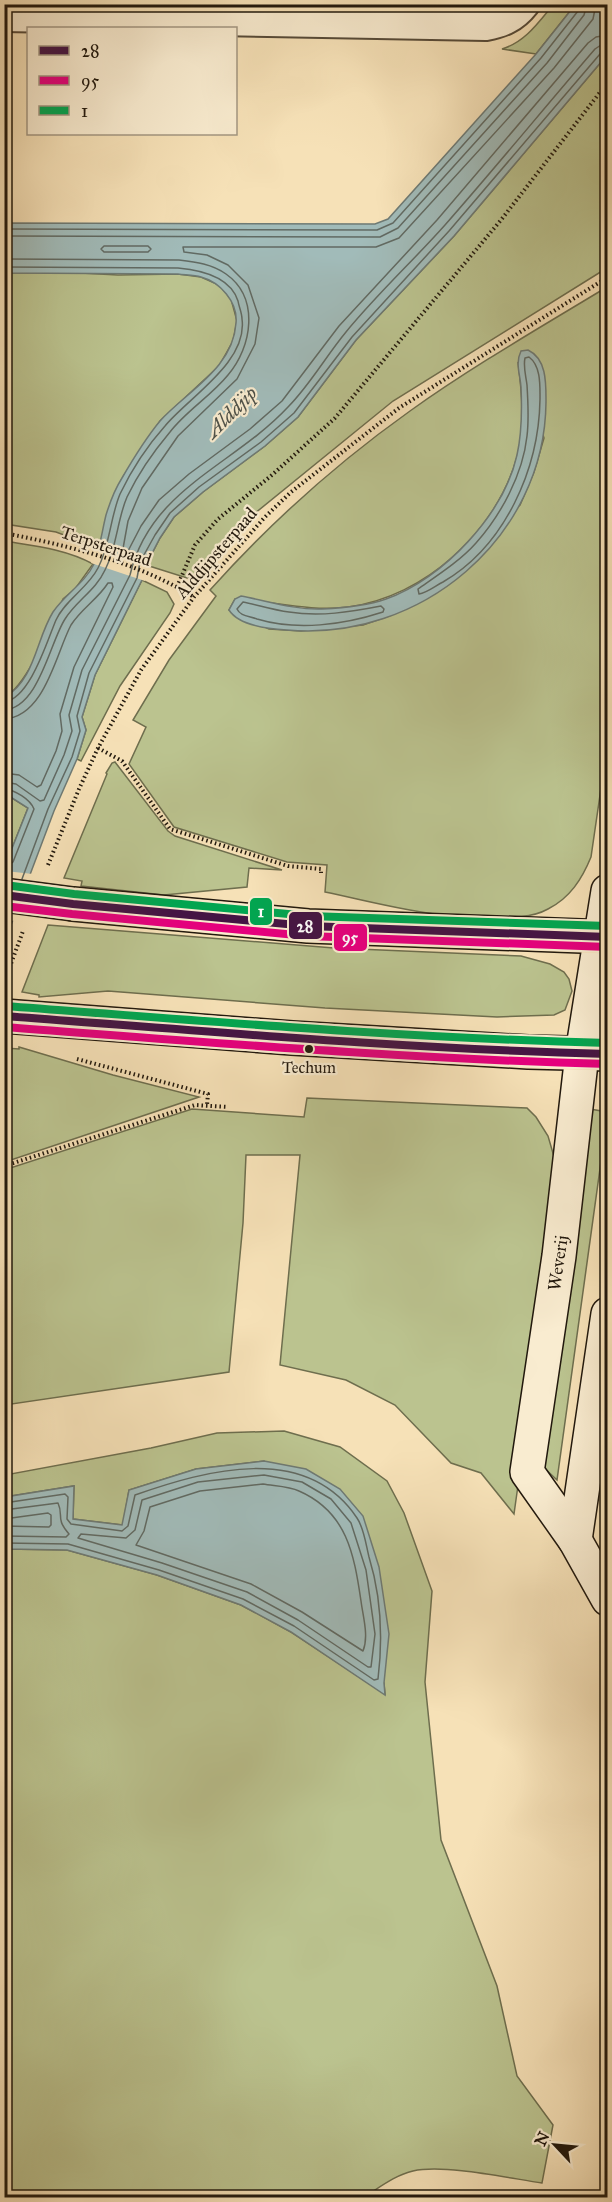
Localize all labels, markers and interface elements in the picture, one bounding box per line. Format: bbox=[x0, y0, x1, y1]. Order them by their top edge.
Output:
legend bbox=[27, 27, 237, 135]
text: 28 bbox=[81, 40, 99, 62]
text: 95 bbox=[81, 70, 100, 92]
text: 1 bbox=[81, 100, 88, 122]
water label: Alddjip bbox=[199, 381, 263, 445]
street label: Alddjipsterpaad bbox=[170, 503, 262, 604]
street label: Terpsterpaad bbox=[58, 521, 154, 571]
line badge: 1 bbox=[249, 897, 273, 926]
text: 1 bbox=[258, 902, 265, 921]
line badge: 28 bbox=[288, 911, 323, 940]
text: 28 bbox=[297, 917, 313, 936]
line badge: 95 bbox=[333, 923, 368, 952]
text: 95 bbox=[342, 928, 359, 948]
marker: Techum bbox=[303, 1043, 315, 1055]
place label: Techum bbox=[282, 1058, 336, 1077]
street label: Weverij bbox=[543, 1234, 573, 1292]
north arrow bbox=[525, 2115, 585, 2175]
text: N bbox=[530, 2128, 554, 2149]

